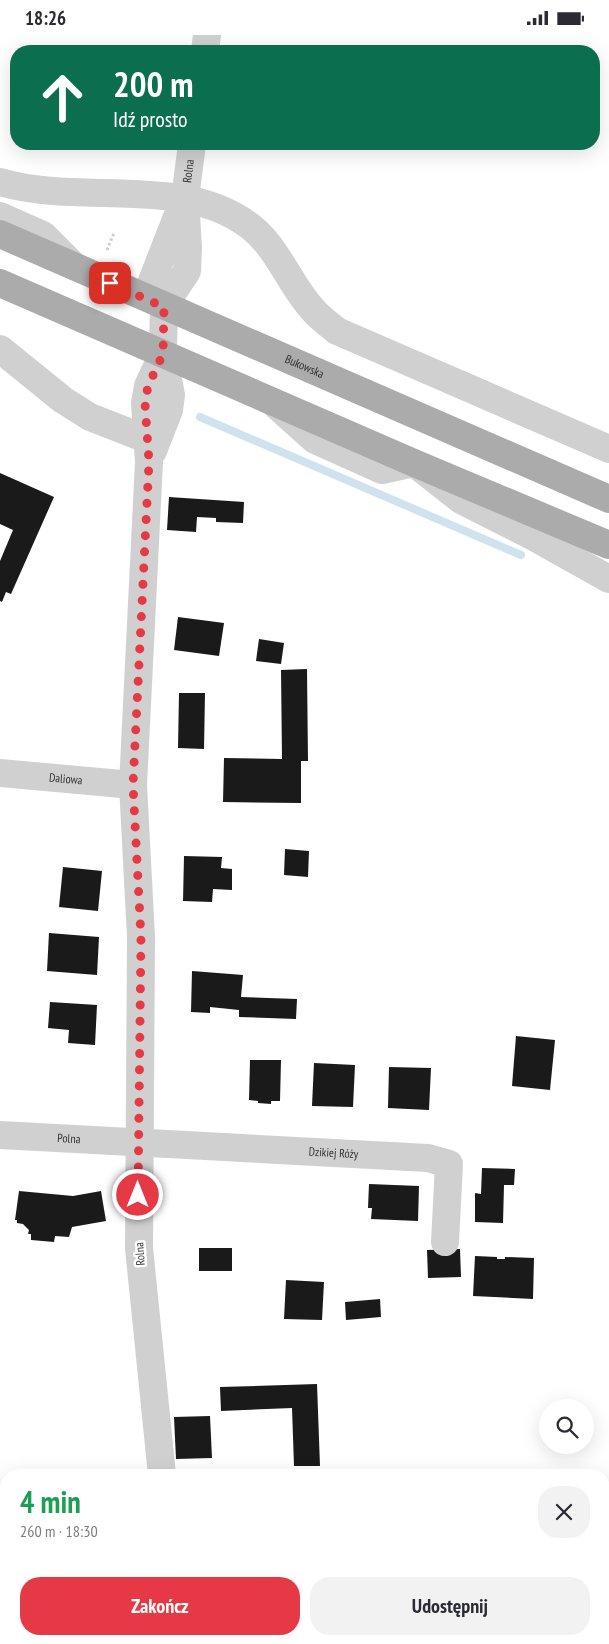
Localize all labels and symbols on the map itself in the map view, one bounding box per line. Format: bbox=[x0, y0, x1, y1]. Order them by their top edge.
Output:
street label: Rolna bbox=[179, 158, 197, 184]
pin bbox=[89, 262, 131, 304]
street label: Bukowska bbox=[283, 351, 327, 381]
street label: Daliowa bbox=[48, 769, 83, 787]
street label: Polna bbox=[57, 1130, 81, 1146]
street label: Dzikiej Róży bbox=[308, 1144, 359, 1161]
position arrow bbox=[111, 1168, 163, 1220]
street label: Rolna bbox=[131, 1242, 148, 1266]

